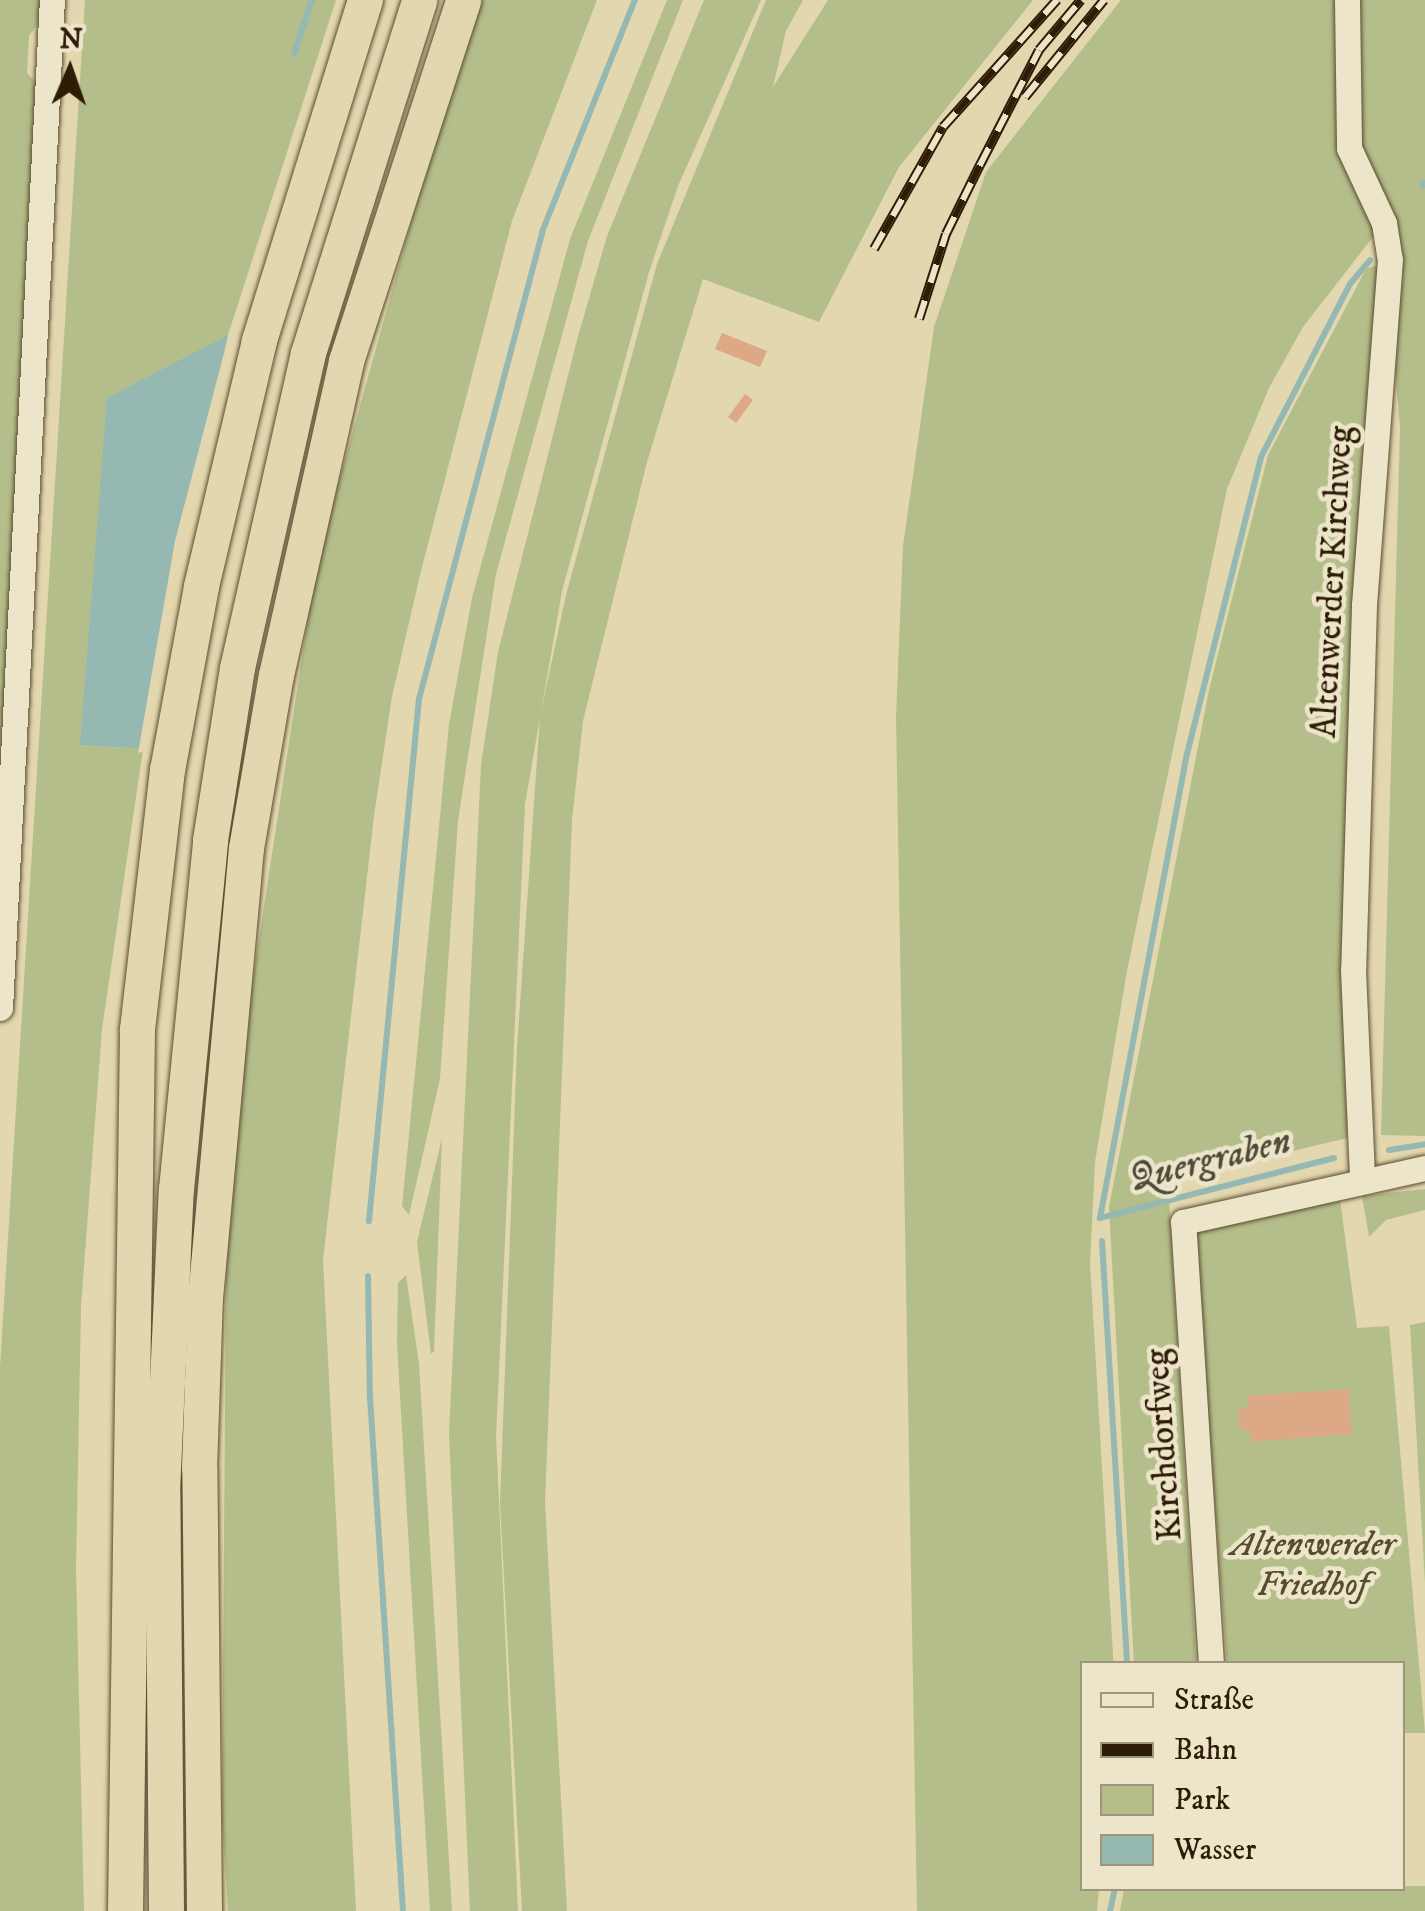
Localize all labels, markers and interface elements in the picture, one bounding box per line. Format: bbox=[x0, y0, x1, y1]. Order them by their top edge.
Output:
north arrow bbox=[20, 20, 120, 120]
text: N bbox=[59, 22, 83, 57]
street label: Altenwerder Kirchweg bbox=[1304, 425, 1362, 739]
water label: Quergraben bbox=[1124, 1119, 1296, 1203]
street label: Kirchdorfweg bbox=[1136, 1348, 1192, 1542]
park label: Altenwerder Friedhof bbox=[1231, 1524, 1395, 1606]
legend bbox=[1080, 1661, 1405, 1891]
text: Straße bbox=[1174, 1682, 1254, 1719]
text: Bahn bbox=[1174, 1732, 1237, 1769]
text: Park bbox=[1174, 1782, 1230, 1819]
text: Wasser bbox=[1174, 1832, 1256, 1869]

